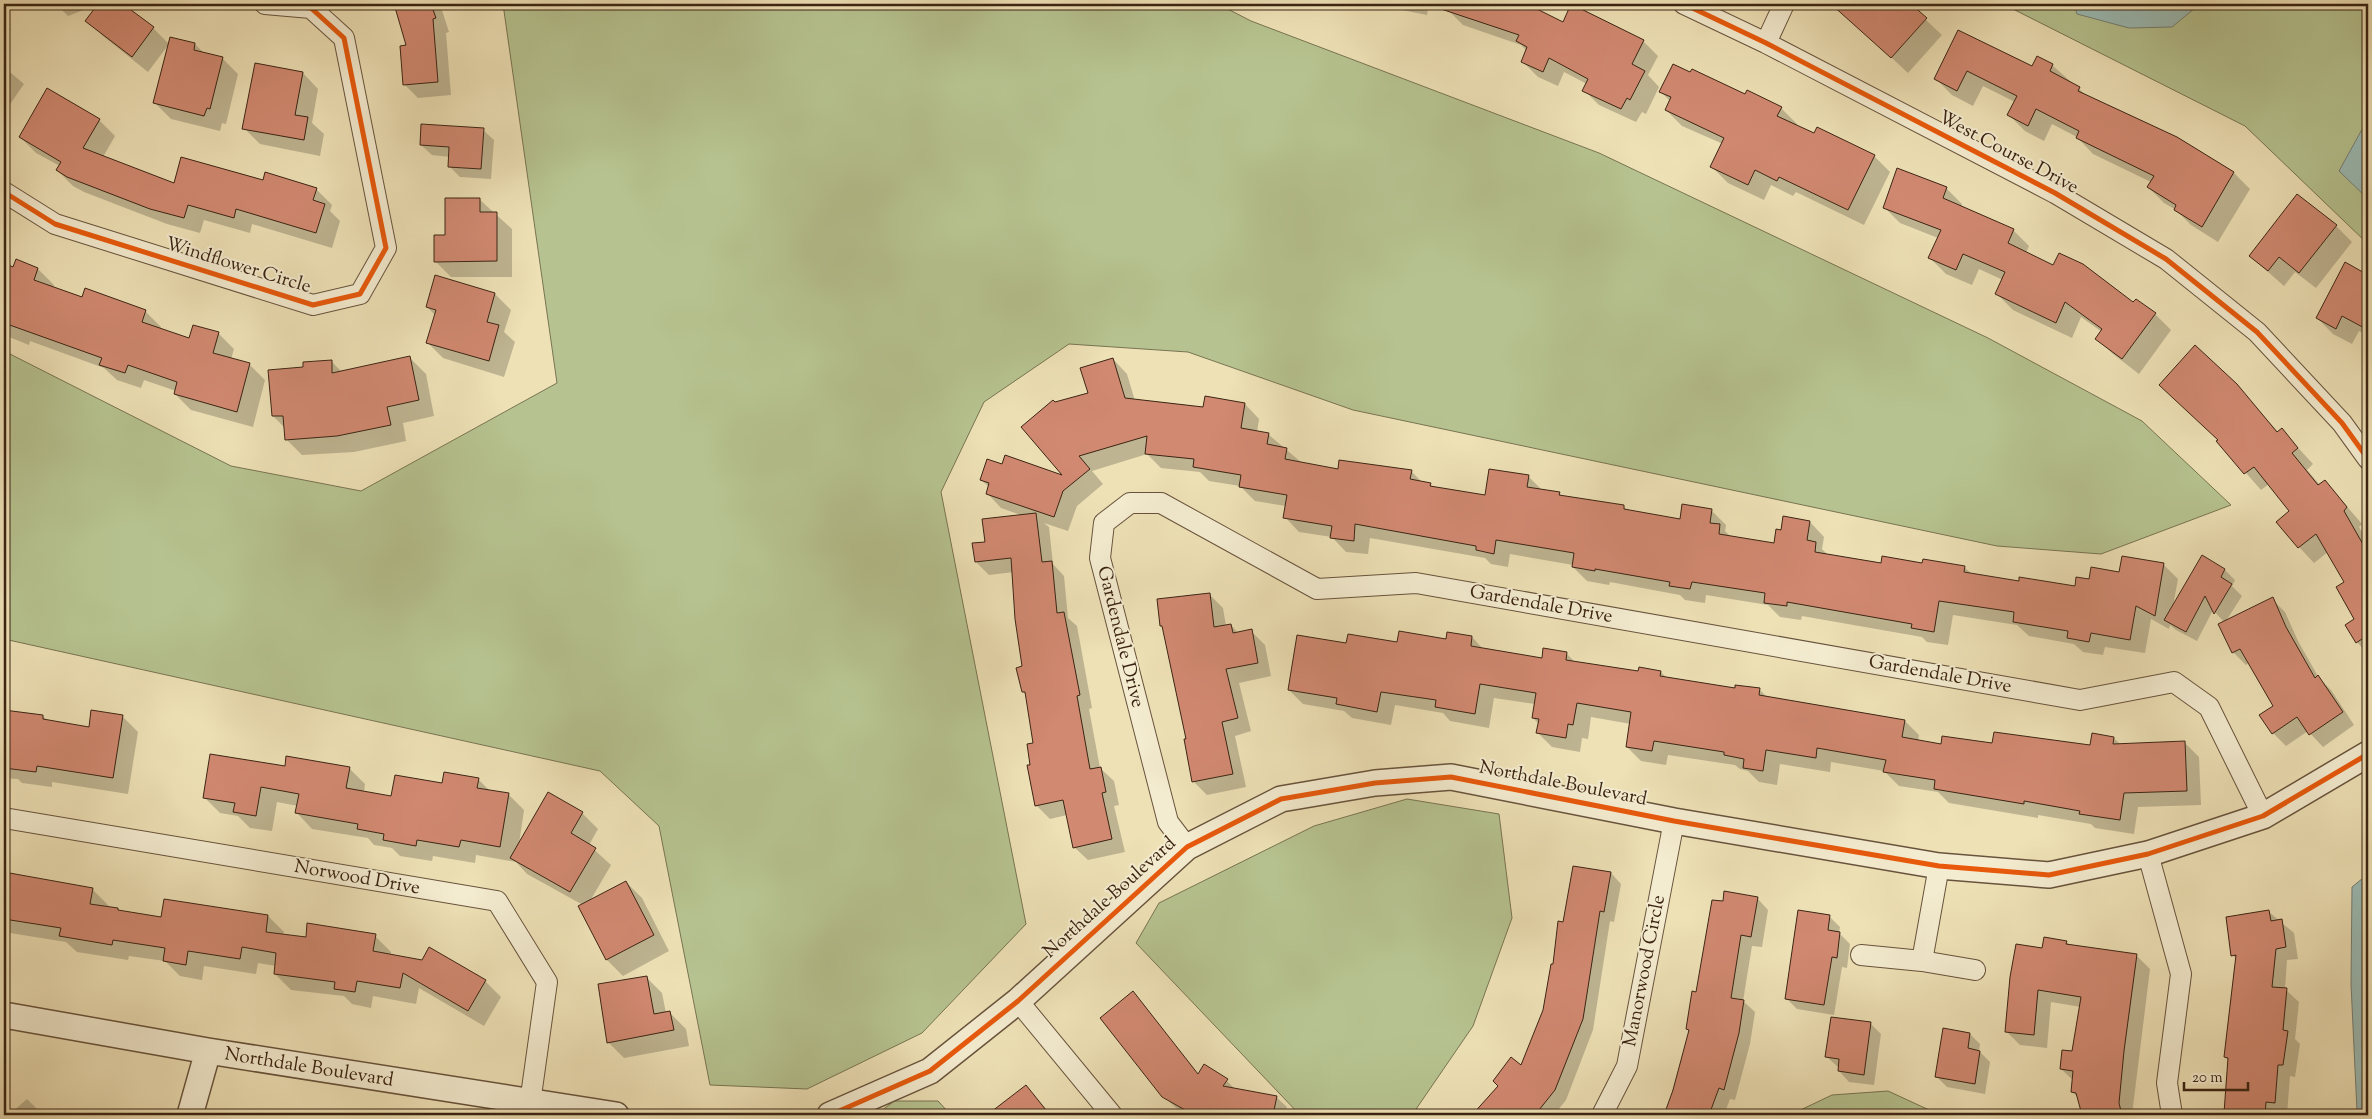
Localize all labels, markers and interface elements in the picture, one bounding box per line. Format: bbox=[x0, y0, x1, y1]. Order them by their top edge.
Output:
street label: West Course Drive bbox=[1933, 105, 2083, 201]
street label: Windflower Circle bbox=[162, 231, 314, 301]
street label: Gardendale Drive bbox=[1089, 563, 1151, 711]
street label: Gardendale Drive bbox=[1467, 579, 1615, 631]
street label: Gardendale Drive bbox=[1866, 649, 2014, 701]
street label: Northdale Boulevard bbox=[1477, 754, 1650, 814]
street label: Northdale Boulevard bbox=[1038, 831, 1183, 965]
street label: Norwood Drive bbox=[292, 854, 422, 902]
street label: Manorwood Circle bbox=[1617, 893, 1673, 1049]
street label: Northdale Boulevard bbox=[223, 1041, 396, 1095]
scale bar bbox=[2184, 1059, 2248, 1091]
text: 20 m bbox=[2192, 1068, 2223, 1089]

